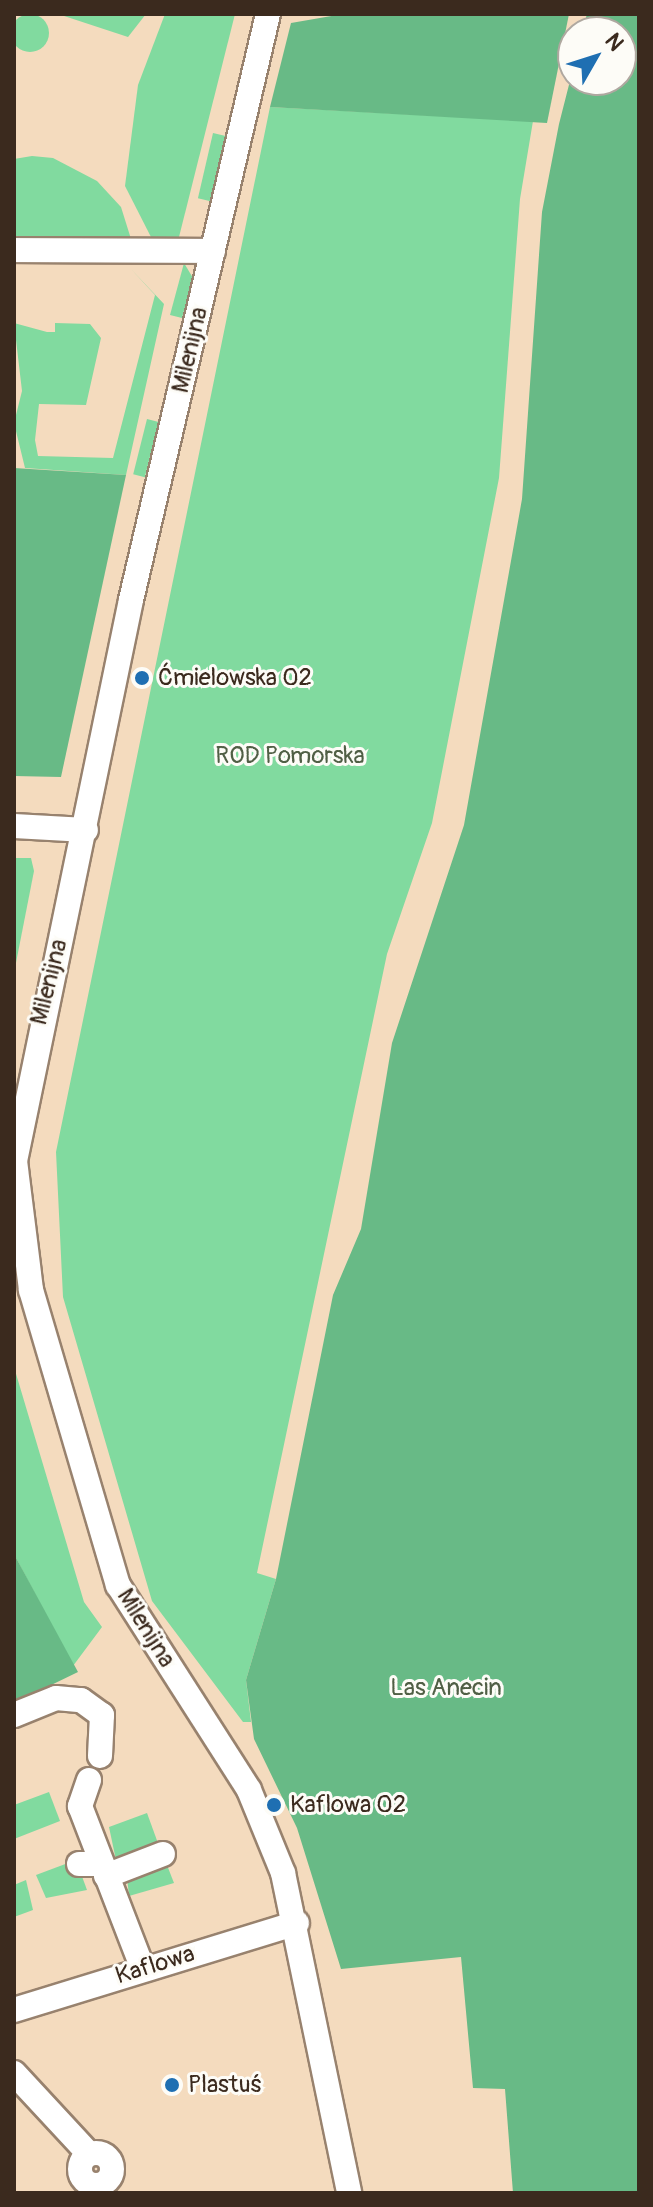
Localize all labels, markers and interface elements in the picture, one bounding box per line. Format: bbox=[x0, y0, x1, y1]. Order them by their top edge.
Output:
north arrow bbox=[557, 16, 637, 96]
text: N bbox=[599, 28, 630, 57]
street label: Milenijna bbox=[166, 304, 214, 396]
place label: Ćmielowska 02 bbox=[158, 664, 312, 692]
marker: Ćmielowska 02 bbox=[133, 669, 151, 687]
park label: ROD Pomorska bbox=[215, 742, 365, 770]
street label: Milenijna bbox=[24, 936, 74, 1028]
street label: Milenijna bbox=[111, 1583, 181, 1673]
park label: Las Anecin bbox=[390, 1674, 502, 1702]
place label: Kaflowa 02 bbox=[290, 1791, 406, 1819]
marker: Kaflowa 02 bbox=[265, 1796, 283, 1814]
street label: Kaflowa bbox=[112, 1939, 198, 1991]
place label: Plastuś bbox=[188, 2071, 261, 2099]
marker: Plastuś bbox=[163, 2076, 181, 2094]

